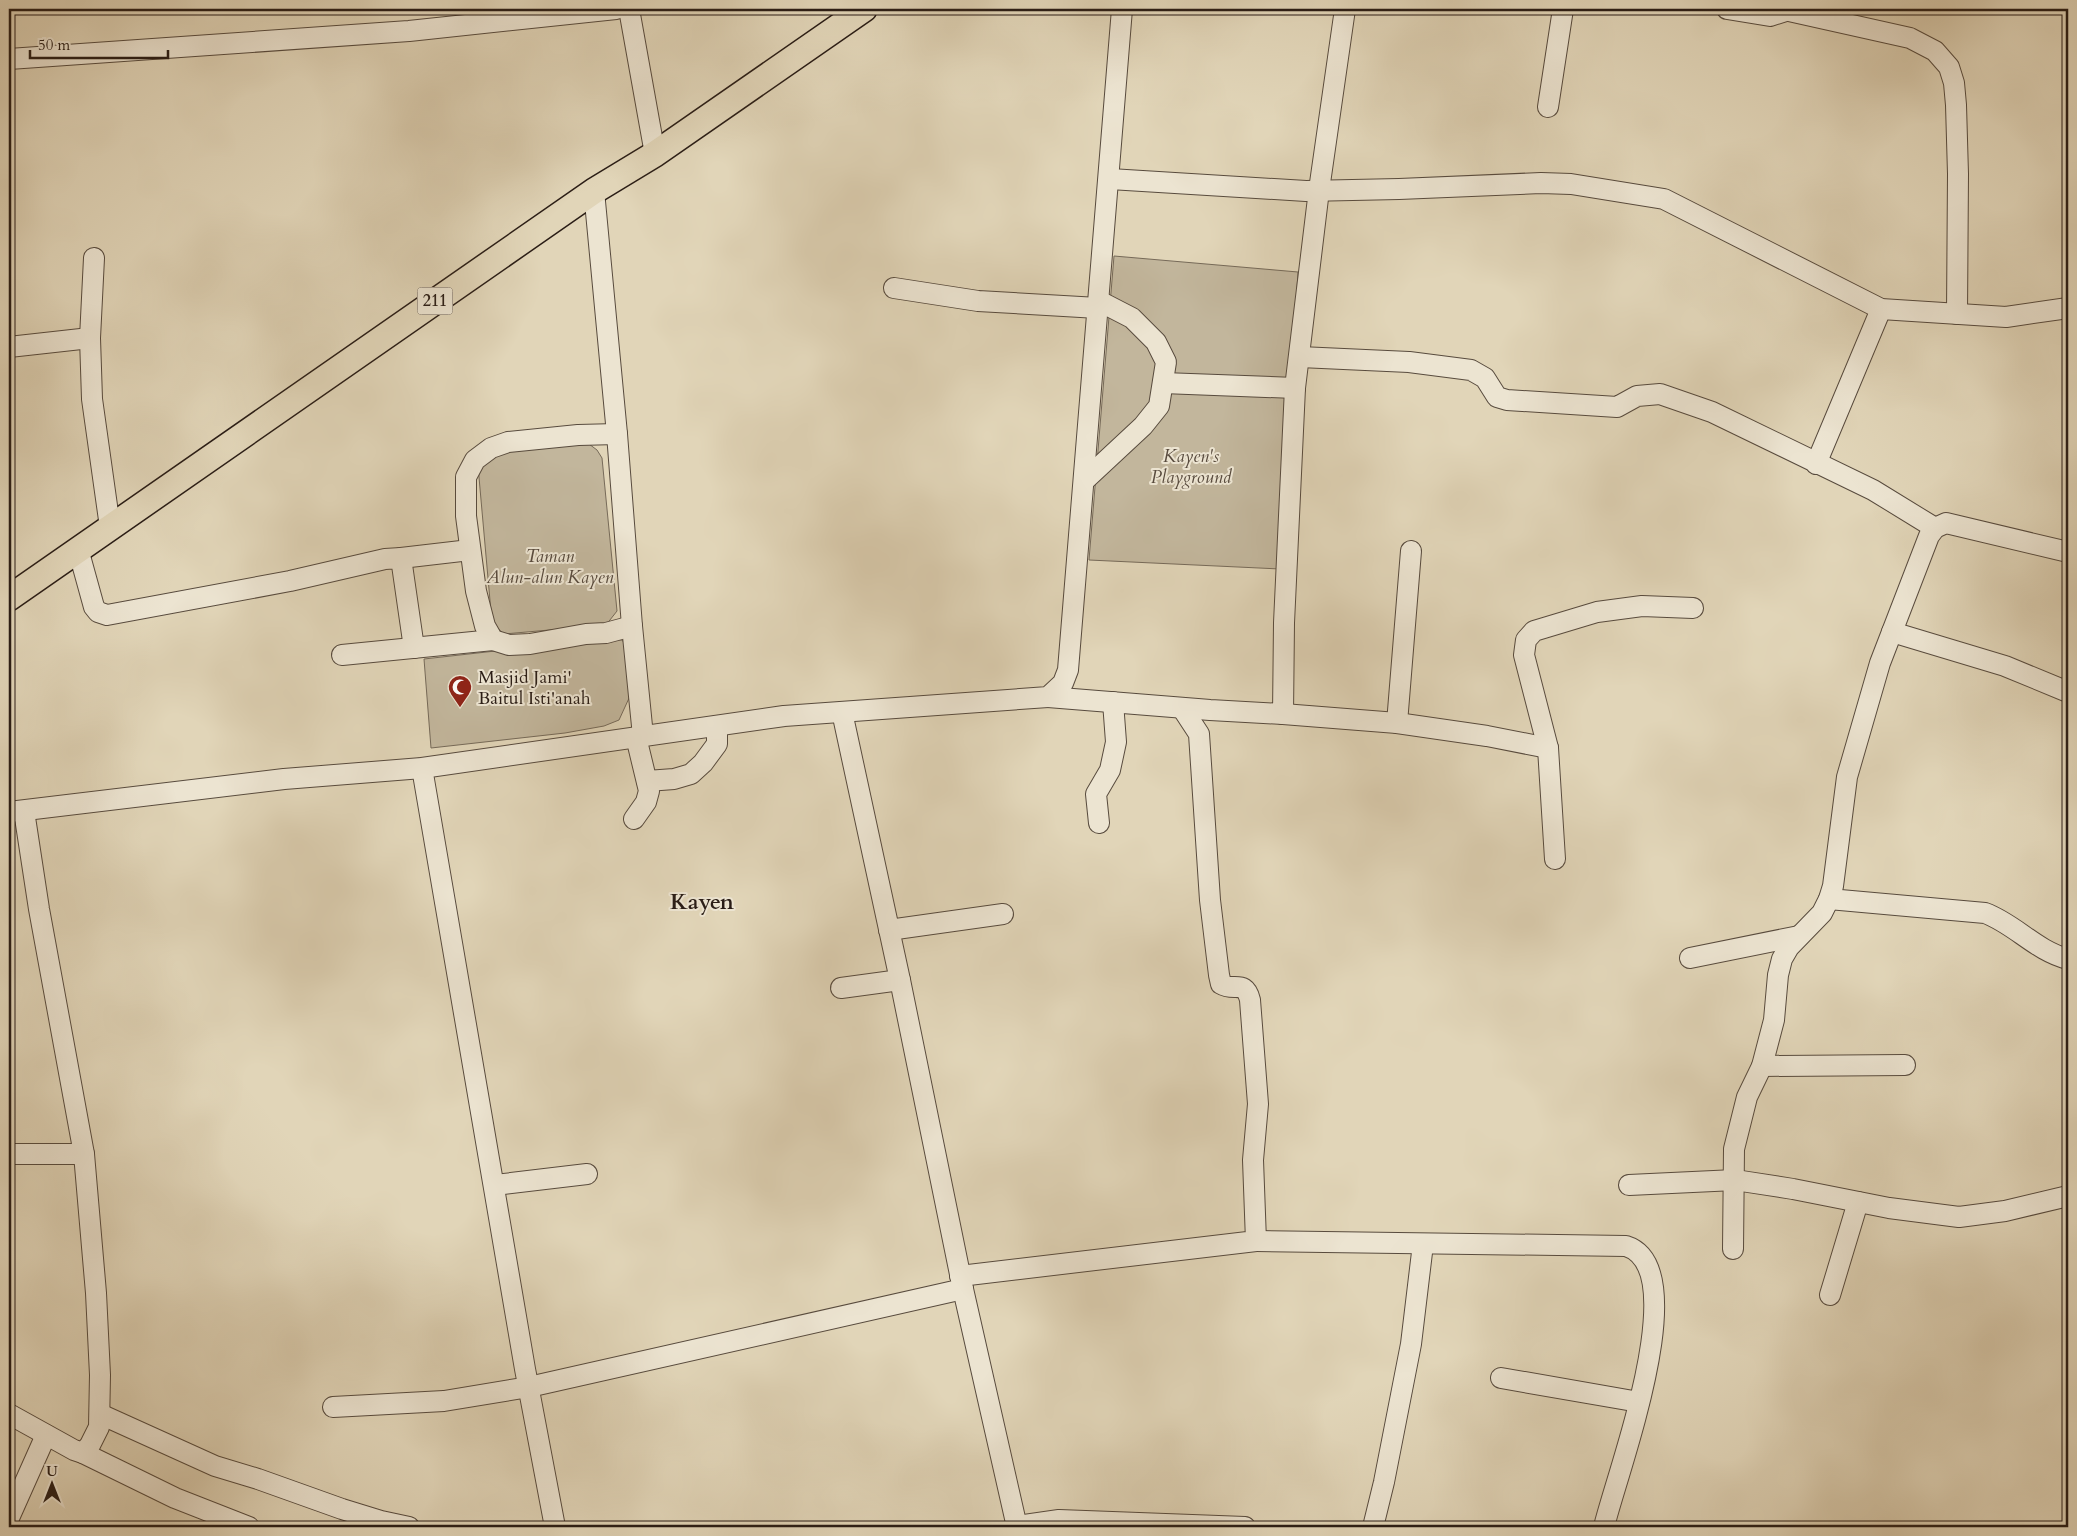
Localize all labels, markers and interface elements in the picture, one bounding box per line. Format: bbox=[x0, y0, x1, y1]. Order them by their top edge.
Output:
scale bar bbox=[30, 28, 168, 60]
text: 50 m bbox=[38, 35, 70, 55]
road number: 211 bbox=[418, 288, 452, 314]
park label: Kayen's Playground bbox=[1151, 444, 1233, 490]
park label: Taman Alun-alun Kayen bbox=[486, 544, 614, 590]
place label: Masjid Jami' Baitul Isti'anah bbox=[478, 665, 591, 711]
mosque icon: Masjid Jami' Baitul Isti'anah bbox=[447, 674, 473, 708]
district label: Kayen bbox=[670, 887, 734, 917]
north arrow bbox=[28, 1458, 78, 1508]
text: U bbox=[46, 1462, 58, 1481]

